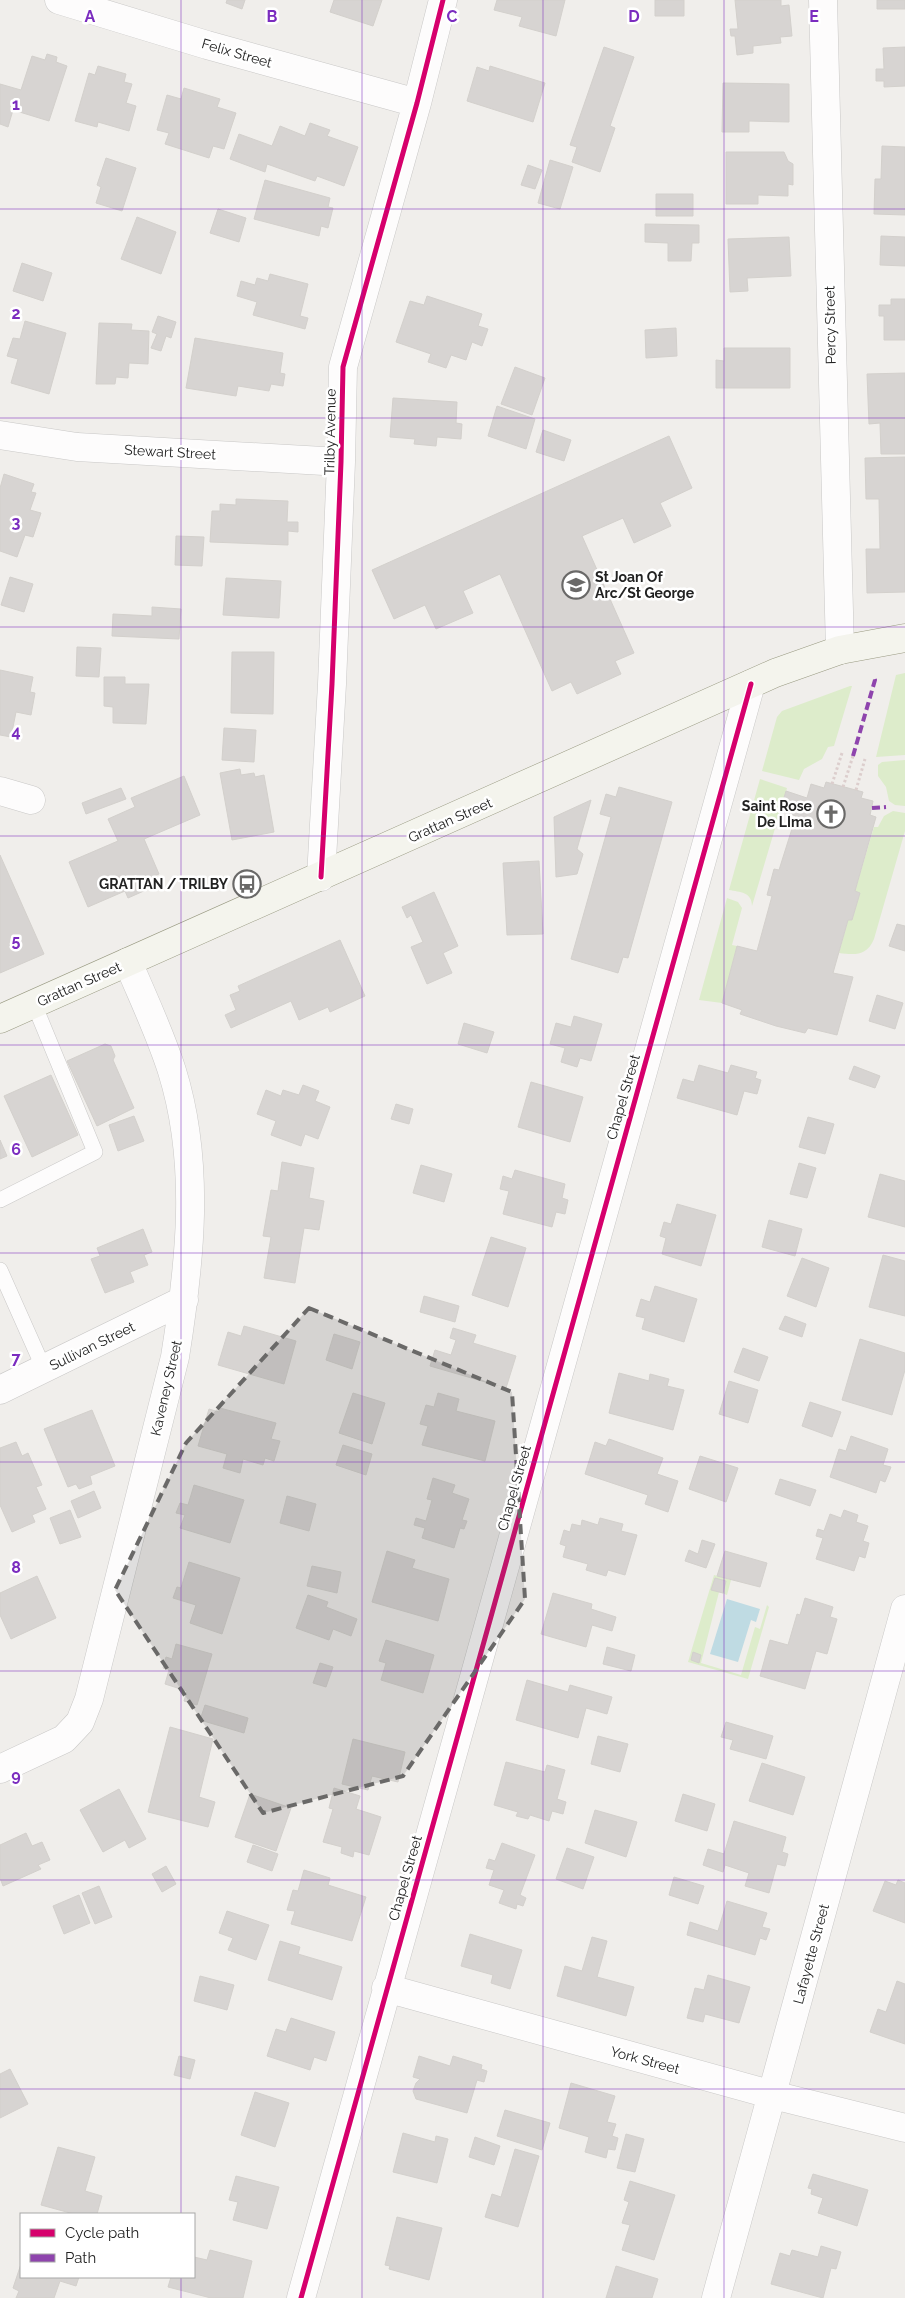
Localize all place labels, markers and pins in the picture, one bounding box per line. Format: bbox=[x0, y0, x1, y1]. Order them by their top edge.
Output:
place label: St Joan Of Arc/St George bbox=[595, 569, 695, 601]
school or university icon: St Joan Of Arc/St George bbox=[561, 570, 591, 600]
place label: Saint Rose De LIma bbox=[742, 798, 813, 830]
church icon: Saint Rose De LIma bbox=[816, 799, 846, 829]
bus stop icon: GRATTAN / TRILBY bbox=[232, 869, 262, 899]
place label: GRATTAN / TRILBY bbox=[99, 876, 229, 892]

